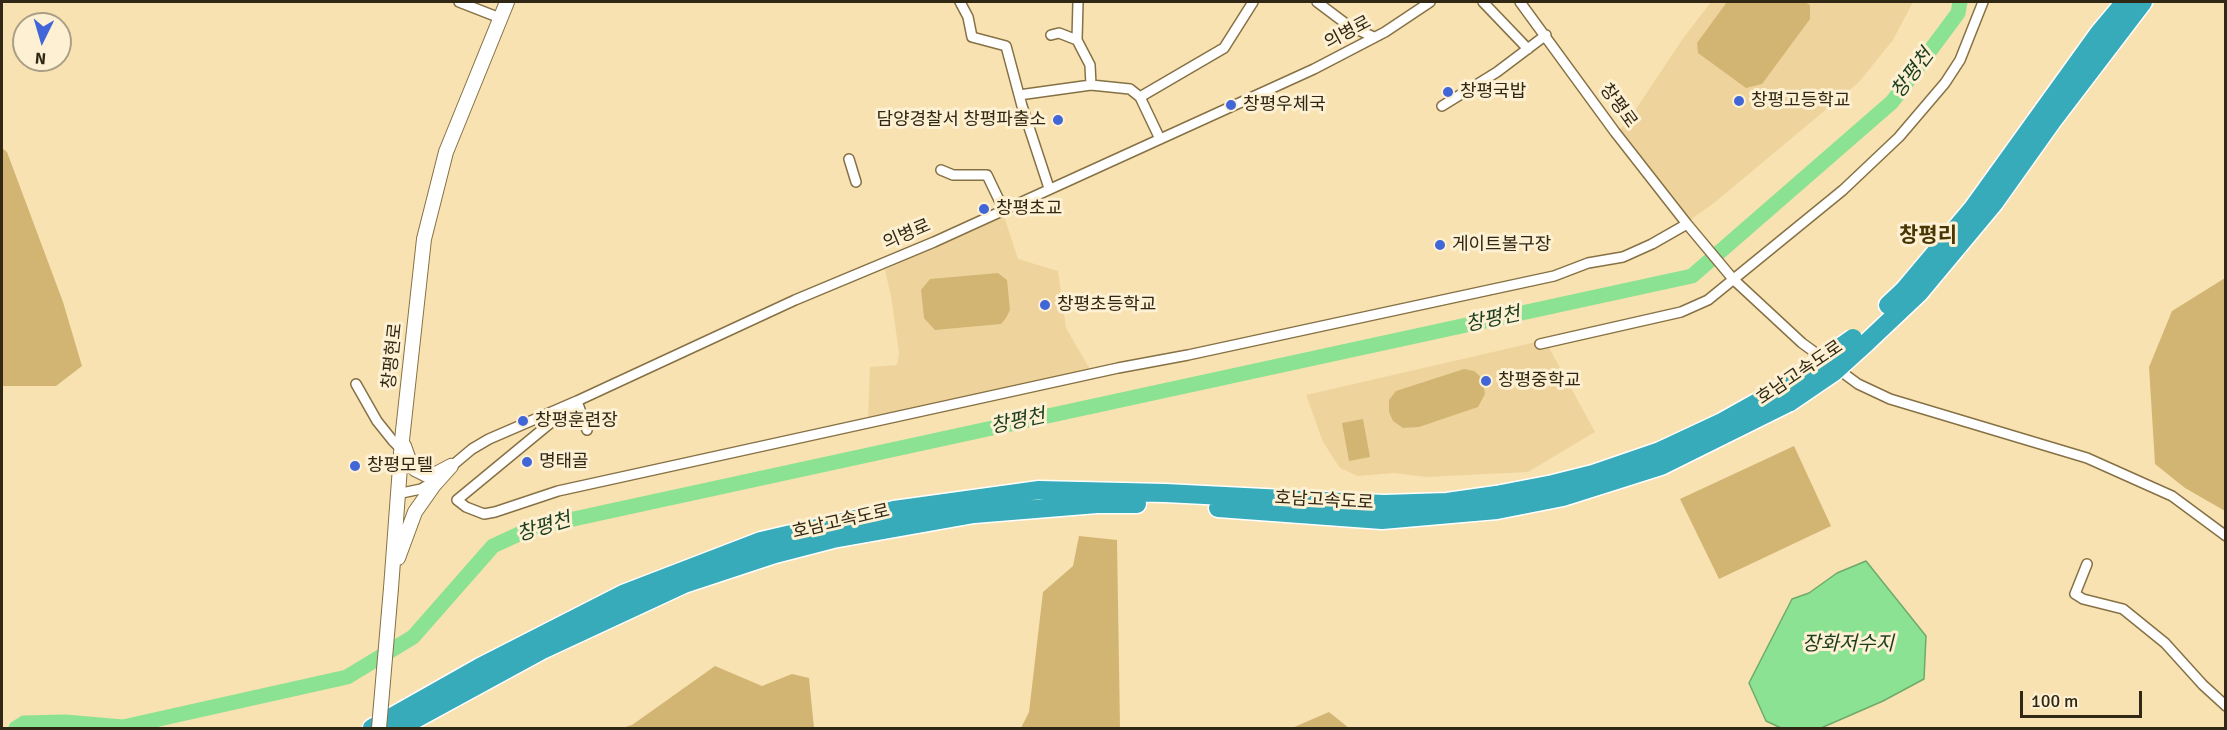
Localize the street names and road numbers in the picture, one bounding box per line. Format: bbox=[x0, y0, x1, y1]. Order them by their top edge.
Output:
street label: 의병로 bbox=[1321, 12, 1375, 54]
street label: 창평로 bbox=[1595, 80, 1641, 132]
street label: 의병로 bbox=[880, 215, 934, 255]
street label: 창평현로 bbox=[379, 322, 407, 390]
street label: 호남고속도로 bbox=[1753, 336, 1847, 410]
street label: 호남고속도로 bbox=[1274, 488, 1374, 514]
street label: 호남고속도로 bbox=[790, 500, 892, 544]

